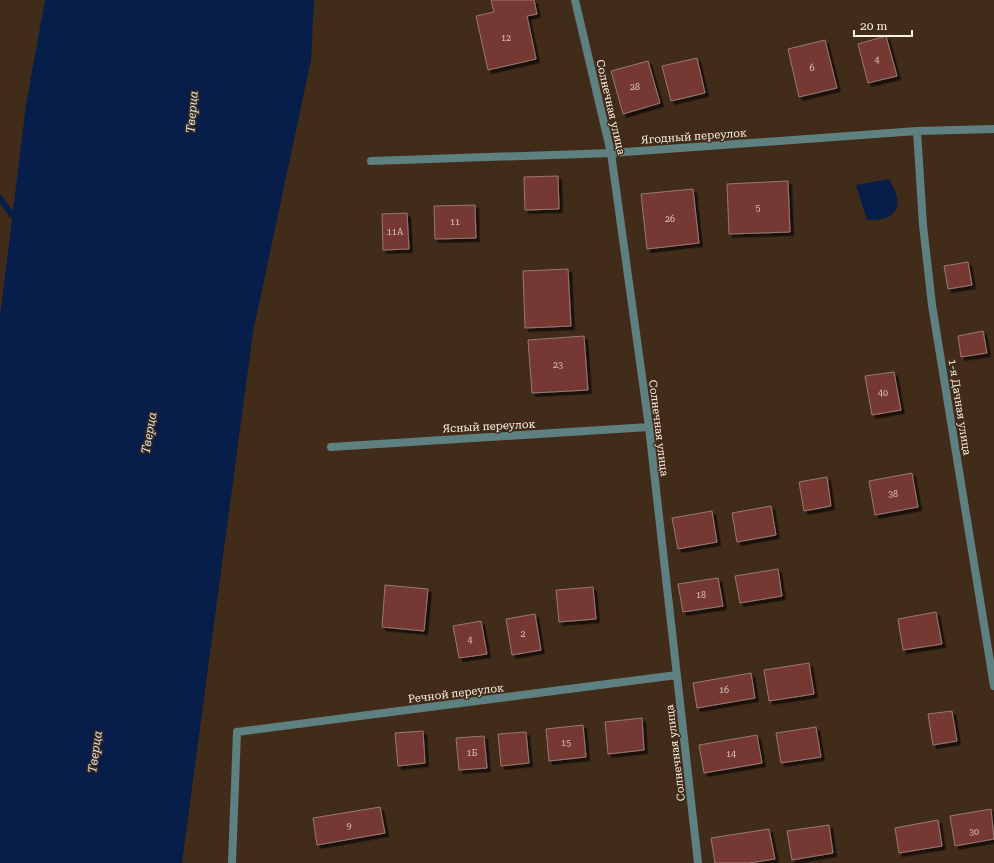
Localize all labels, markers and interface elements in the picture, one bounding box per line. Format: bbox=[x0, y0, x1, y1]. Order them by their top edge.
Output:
scale bar bbox=[854, 12, 912, 38]
text: 20 m bbox=[860, 19, 887, 33]
house number: 12 bbox=[501, 33, 511, 43]
house number: 4 bbox=[874, 55, 880, 65]
street label: Солнечная улица bbox=[593, 58, 628, 156]
house number: 6 bbox=[809, 63, 815, 73]
house number: 28 bbox=[630, 82, 640, 92]
water label: Тверца bbox=[183, 90, 201, 134]
street label: Ягодный переулок bbox=[641, 126, 747, 147]
house number: 5 bbox=[755, 203, 761, 213]
house number: 26 bbox=[665, 214, 675, 224]
house number: 11 bbox=[450, 217, 460, 227]
house number: 11А bbox=[387, 227, 404, 237]
street label: 1-я Дачная улица bbox=[945, 358, 974, 456]
house number: 23 bbox=[553, 360, 563, 370]
street label: Солнечная улица bbox=[646, 379, 671, 477]
house number: 40 bbox=[878, 388, 888, 398]
water label: Тверца bbox=[138, 411, 160, 455]
street label: Ясный переулок bbox=[442, 418, 536, 435]
house number: 38 bbox=[888, 489, 898, 499]
house number: 18 bbox=[696, 590, 706, 600]
house number: 2 bbox=[520, 629, 526, 639]
house number: 4 bbox=[467, 635, 473, 645]
street label: Речной переулок bbox=[407, 681, 505, 706]
house number: 16 bbox=[719, 685, 729, 695]
street label: Солнечная улица bbox=[663, 704, 688, 802]
water label: Тверца bbox=[85, 730, 105, 774]
house number: 15 bbox=[561, 738, 571, 748]
house number: 1Б bbox=[467, 748, 478, 758]
house number: 14 bbox=[726, 749, 736, 759]
house number: 9 bbox=[346, 821, 352, 831]
house number: 30 bbox=[969, 827, 979, 837]

